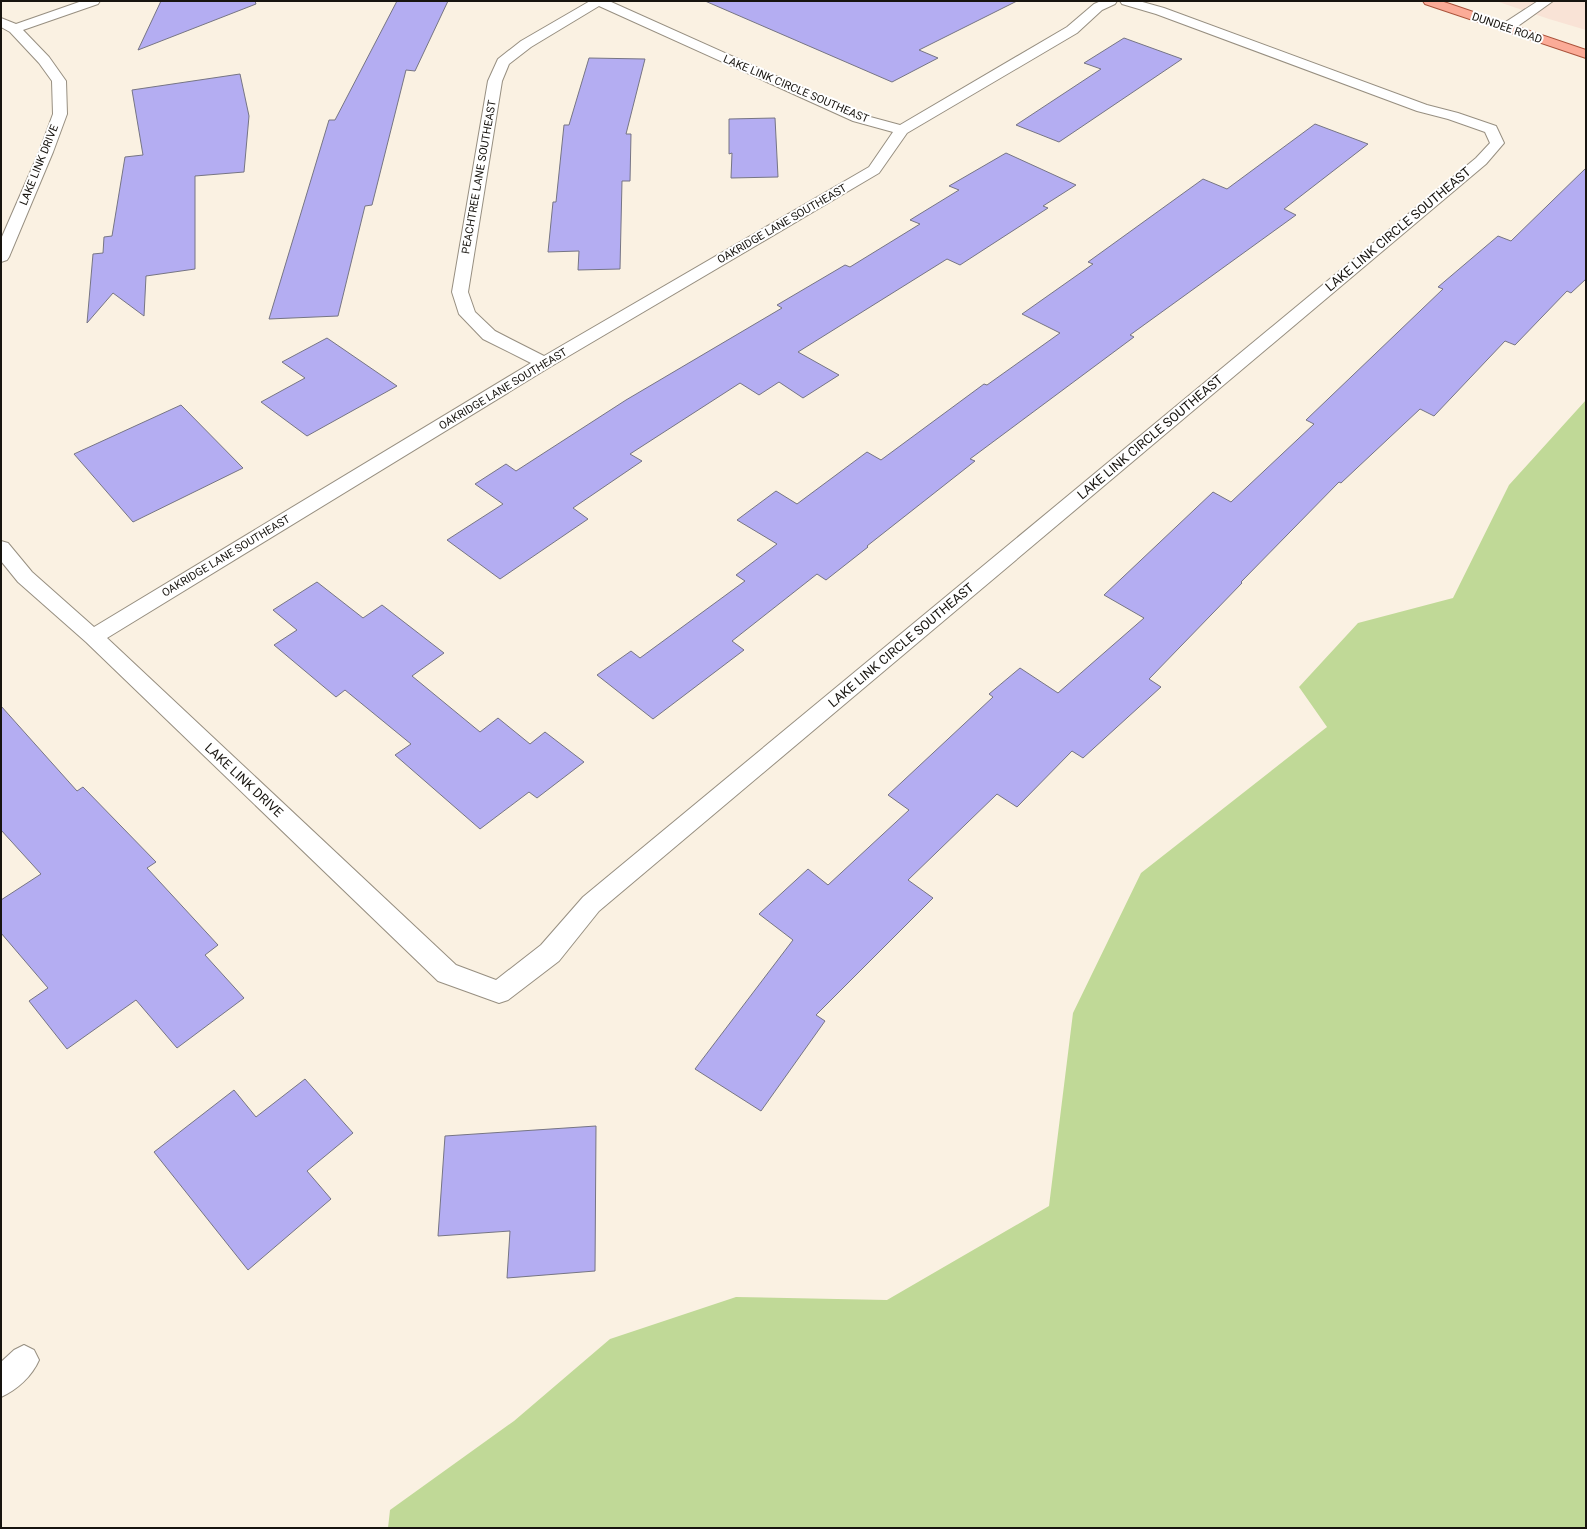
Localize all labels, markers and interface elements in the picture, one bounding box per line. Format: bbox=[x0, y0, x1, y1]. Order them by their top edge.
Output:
street label: DUNDEE ROAD bbox=[1470, 10, 1544, 46]
street label: LAKE LINK CIRCLE SOUTHEAST bbox=[721, 52, 871, 126]
street label: PEACHTREE LANE SOUTHEAST bbox=[459, 99, 499, 255]
street label: LAKE LINK DRIVE bbox=[17, 123, 61, 207]
street label: LAKE LINK CIRCLE SOUTHEAST bbox=[1322, 164, 1474, 294]
street label: OAKRIDGE LANE SOUTHEAST bbox=[715, 181, 849, 266]
street label: OAKRIDGE LANE SOUTHEAST bbox=[437, 345, 570, 432]
street label: LAKE LINK CIRCLE SOUTHEAST bbox=[1074, 372, 1226, 502]
street label: OAKRIDGE LANE SOUTHEAST bbox=[160, 512, 293, 599]
street label: LAKE LINK CIRCLE SOUTHEAST bbox=[825, 580, 977, 710]
street label: LAKE LINK DRIVE bbox=[202, 740, 286, 820]

